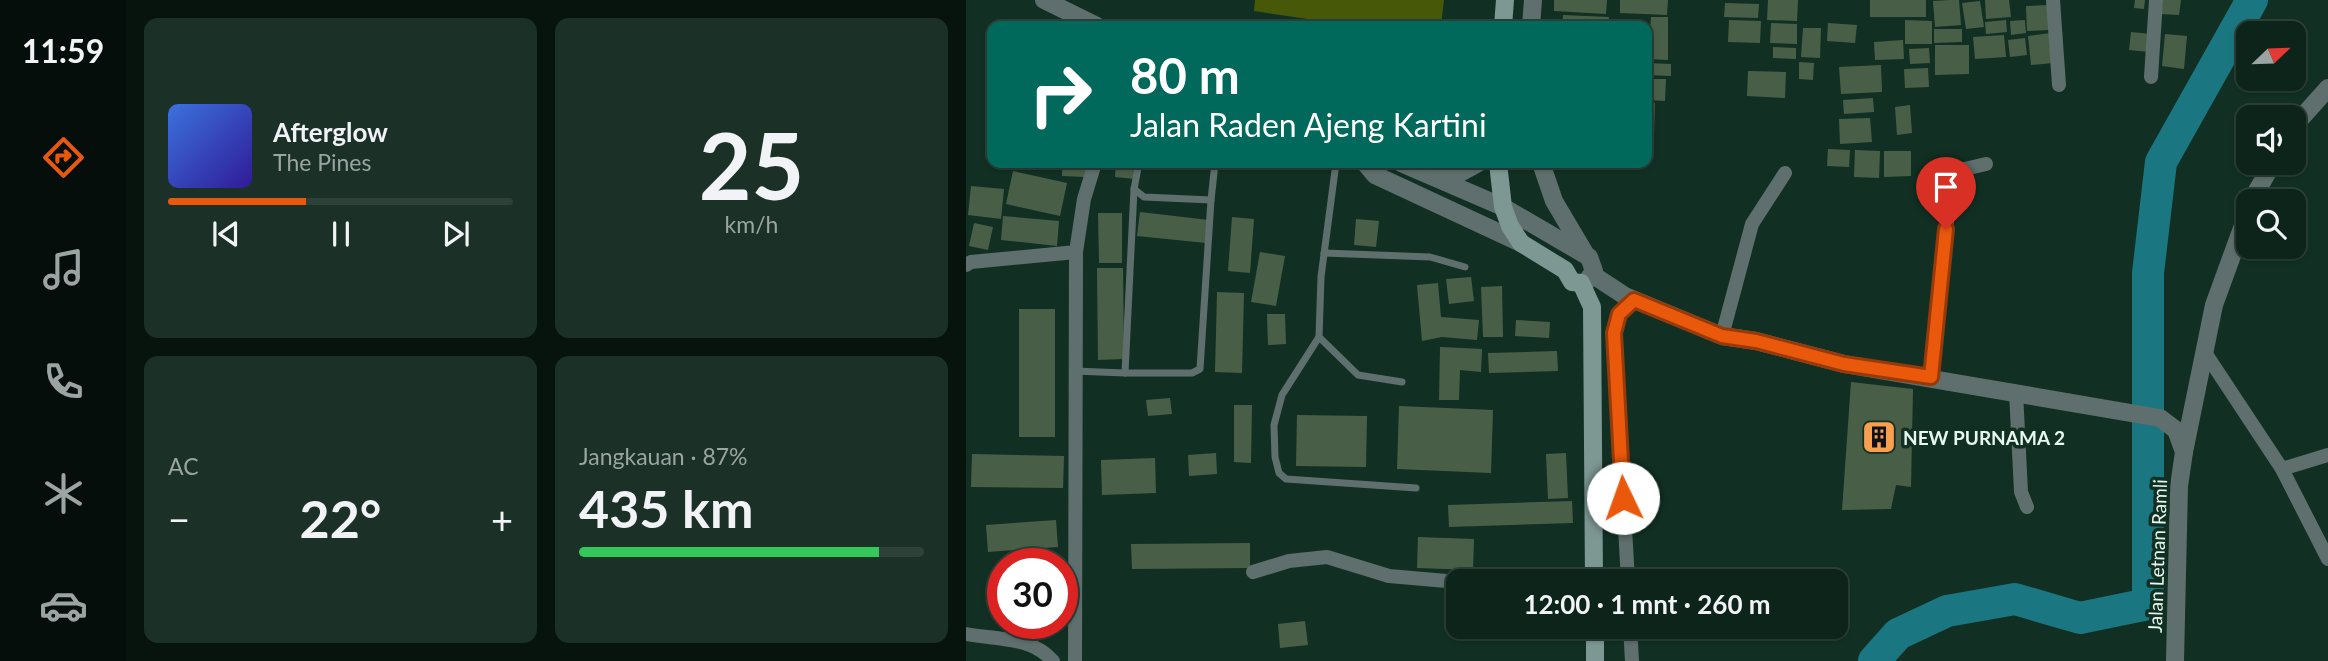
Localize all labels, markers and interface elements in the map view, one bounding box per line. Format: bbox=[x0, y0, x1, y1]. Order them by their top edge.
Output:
north arrow bbox=[2236, 21, 2306, 91]
map controls bbox=[2236, 21, 2306, 259]
text: 11:59 bbox=[22, 31, 104, 70]
text: 80 m bbox=[1130, 46, 1240, 104]
icon: right bbox=[1015, 49, 1106, 140]
text: Jalan Raden Ajeng Kartini bbox=[1130, 105, 1487, 144]
button: sound bbox=[2236, 105, 2306, 175]
text: 25 bbox=[699, 110, 804, 219]
text: Afterglow bbox=[273, 116, 388, 148]
icon: directions bbox=[39, 133, 88, 182]
text: The Pines bbox=[273, 148, 371, 176]
pin bbox=[1916, 157, 1976, 229]
icon: arrive bbox=[1927, 168, 1965, 206]
button: search bbox=[2236, 189, 2306, 259]
text: km/h bbox=[725, 210, 778, 238]
icon: previous bbox=[207, 215, 245, 253]
icon: pause bbox=[322, 215, 360, 253]
icon: next bbox=[437, 215, 475, 253]
icon: music bbox=[39, 245, 88, 294]
icon: phone bbox=[39, 357, 88, 406]
building icon: NEW PURNAMA 2 bbox=[1860, 418, 1898, 456]
place label: NEW PURNAMA 2 bbox=[1903, 426, 2065, 449]
text: Jangkauan · 87% bbox=[579, 442, 748, 470]
text: AC bbox=[168, 452, 199, 480]
position arrow bbox=[1586, 461, 1660, 535]
icon: climate bbox=[39, 469, 88, 518]
text: 435 km bbox=[579, 477, 753, 539]
street label: Jalan Letnan Ramli bbox=[2143, 479, 2171, 633]
text: 22° bbox=[300, 487, 381, 549]
text: − bbox=[168, 496, 190, 542]
text: + bbox=[491, 496, 513, 542]
speed limit sign: 30 bbox=[987, 548, 1078, 639]
icon: car bbox=[39, 581, 88, 630]
text: 12:00 · 1 mnt · 260 m bbox=[1523, 588, 1771, 620]

